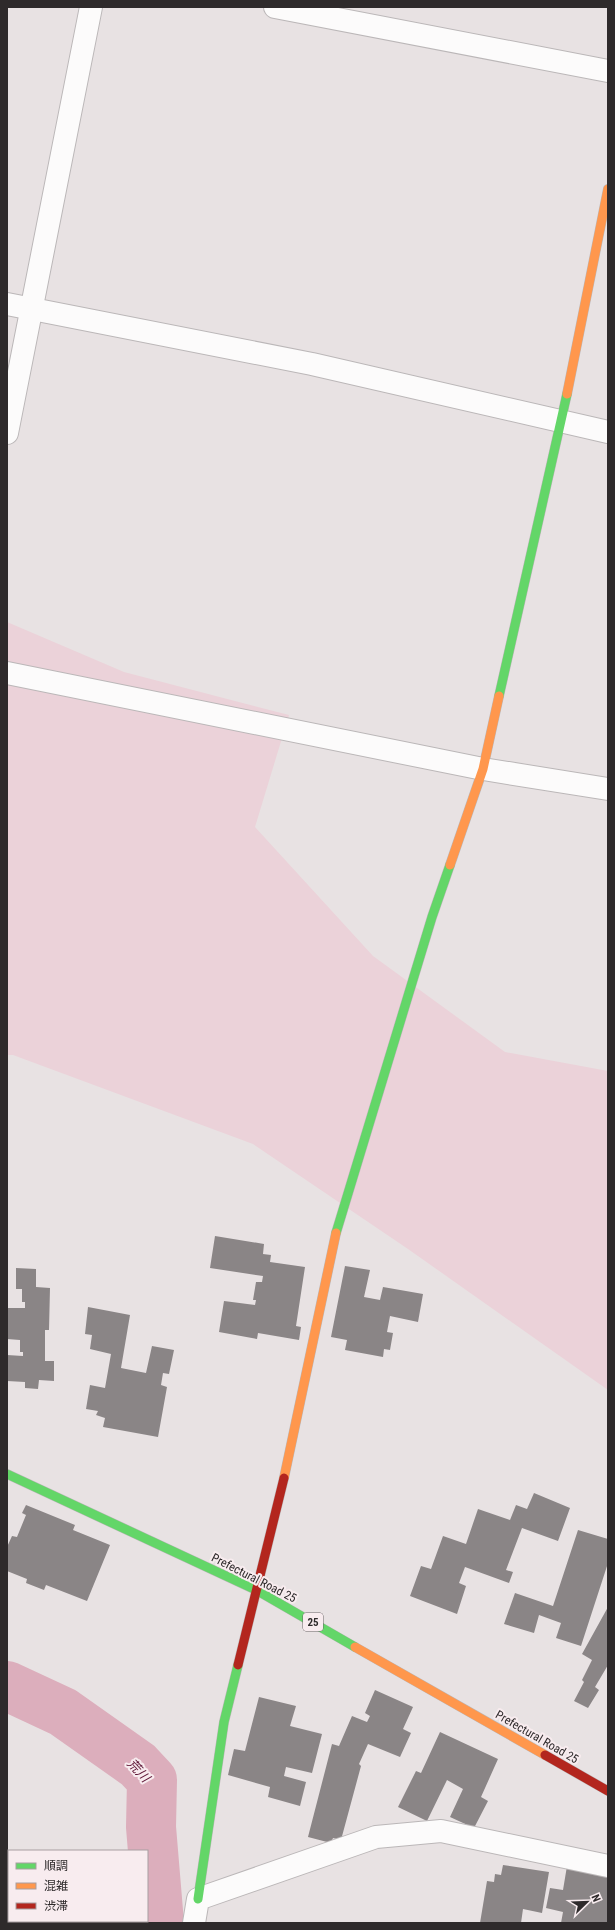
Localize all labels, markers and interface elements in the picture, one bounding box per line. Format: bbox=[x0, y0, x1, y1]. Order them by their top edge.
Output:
street label: Prefectural Road 25 bbox=[209, 1551, 299, 1605]
road number: 25 bbox=[303, 1613, 323, 1631]
street label: Prefectural Road 25 bbox=[493, 1708, 581, 1766]
water label: 荒川 bbox=[124, 1756, 154, 1786]
legend bbox=[8, 1850, 148, 1922]
text: 順調 bbox=[44, 1859, 68, 1873]
text: 混雑 bbox=[44, 1879, 68, 1893]
north arrow bbox=[567, 1882, 607, 1922]
text: N bbox=[588, 1893, 603, 1904]
text: 渋滞 bbox=[44, 1899, 68, 1913]

